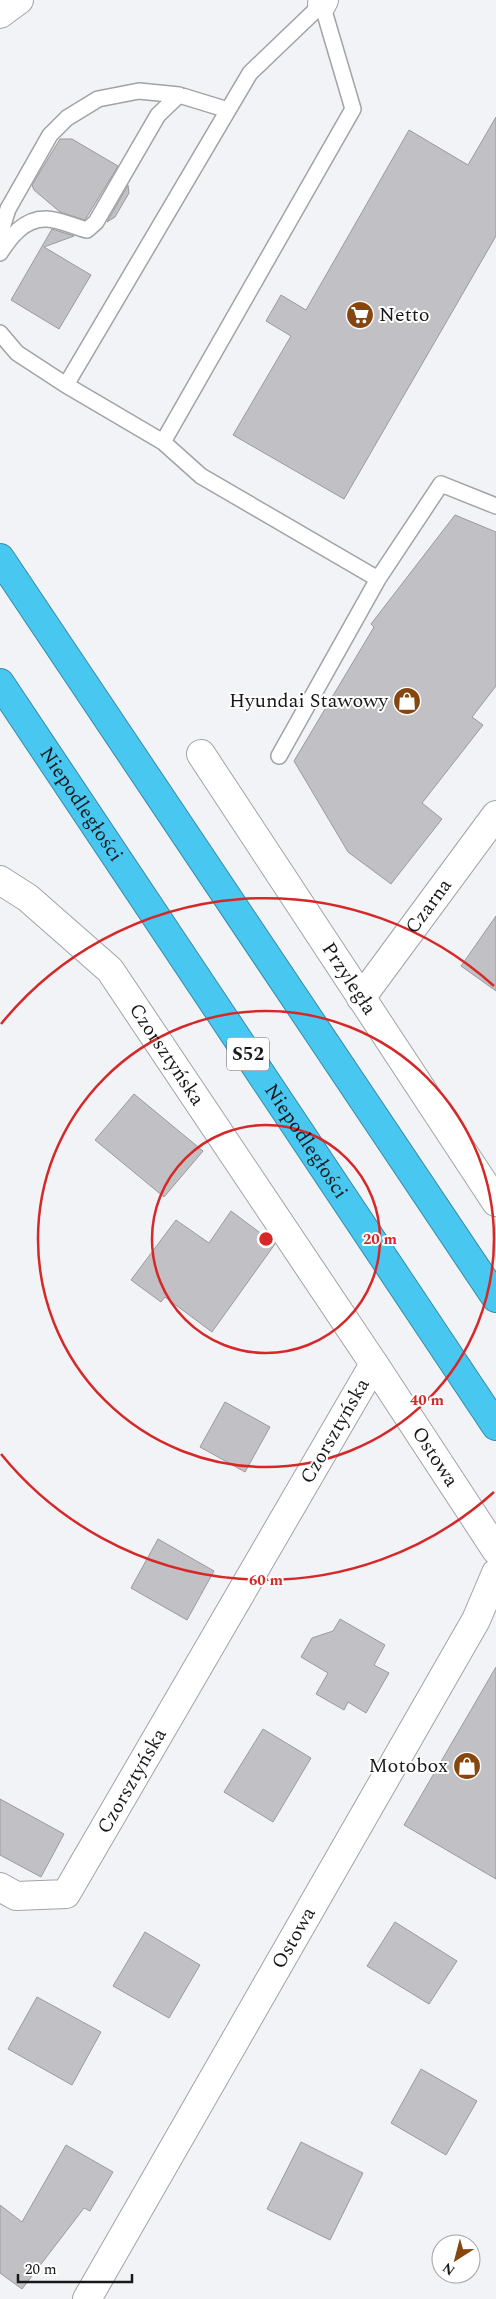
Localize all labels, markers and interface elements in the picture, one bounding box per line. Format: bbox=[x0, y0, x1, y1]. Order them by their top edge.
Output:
supermarket icon: Netto bbox=[345, 300, 375, 330]
place label: Netto bbox=[379, 300, 430, 330]
place label: Hyundai Stawowy bbox=[229, 686, 389, 716]
shop icon: Hyundai Stawowy bbox=[392, 686, 422, 716]
street label: Niepodległości bbox=[32, 741, 130, 868]
street label: Czarna bbox=[398, 872, 460, 940]
street label: Przyległa bbox=[314, 936, 384, 1021]
street label: Czorsztyńska bbox=[121, 997, 212, 1112]
road number: S52 bbox=[227, 1038, 269, 1070]
street label: Niepodległości bbox=[257, 1078, 355, 1205]
text: 20 m bbox=[363, 1228, 398, 1251]
centre of rings bbox=[257, 1230, 275, 1248]
street label: Czorsztyńska bbox=[293, 1372, 378, 1490]
text: 40 m bbox=[410, 1389, 445, 1412]
street label: Ostowa bbox=[404, 1420, 466, 1493]
text: 60 m bbox=[249, 1569, 284, 1592]
street label: Czorsztyńska bbox=[90, 1722, 175, 1840]
place label: Motobox bbox=[368, 1751, 448, 1781]
shop icon: Motobox bbox=[452, 1751, 482, 1781]
street label: Ostowa bbox=[264, 1901, 324, 1975]
north arrow bbox=[431, 2234, 481, 2284]
scale bar bbox=[18, 2252, 131, 2284]
text: N bbox=[438, 2257, 459, 2281]
text: 20 m bbox=[25, 2258, 57, 2281]

